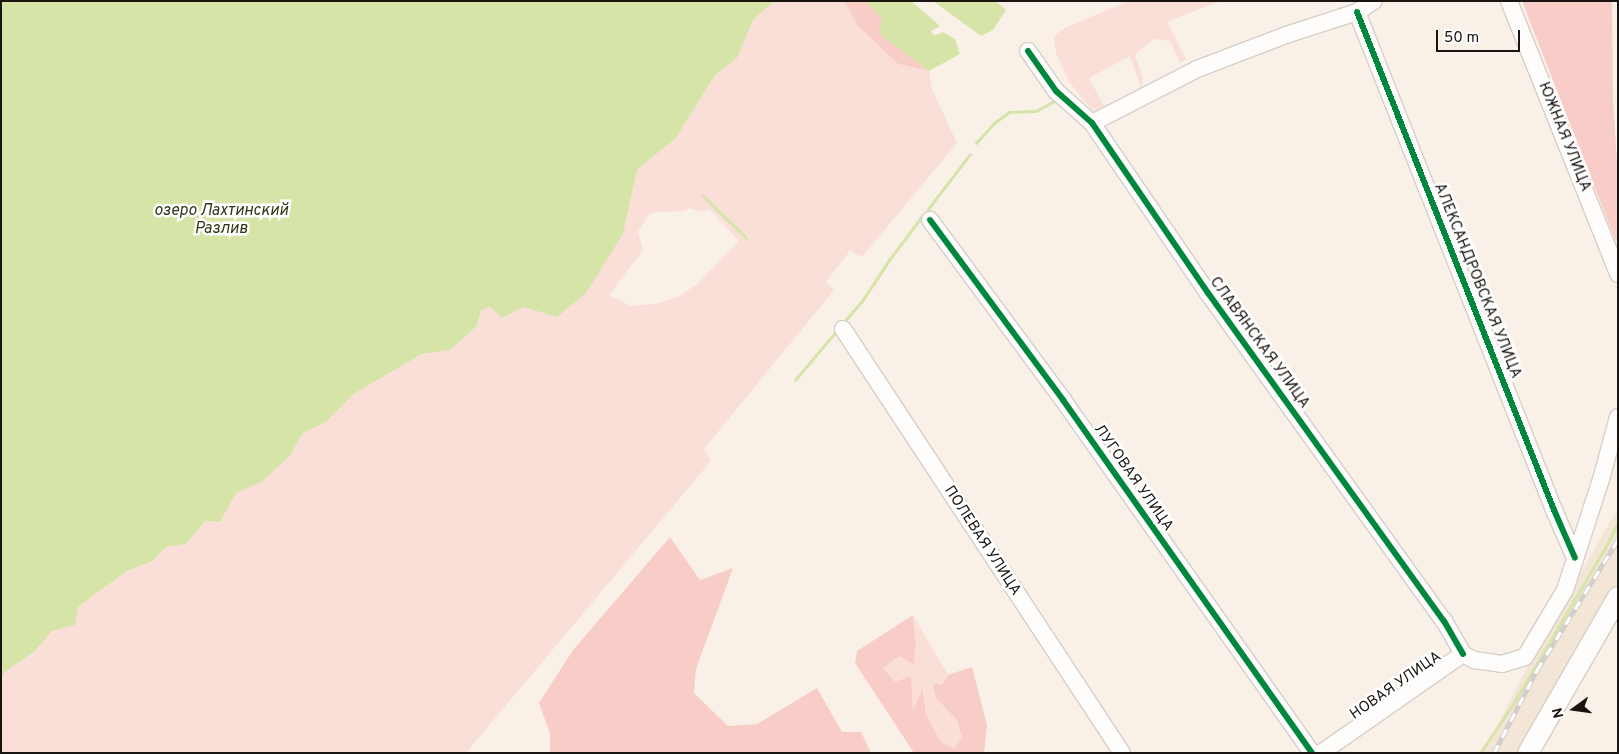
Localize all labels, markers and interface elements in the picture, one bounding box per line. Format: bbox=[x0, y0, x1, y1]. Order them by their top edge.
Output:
scale bar bbox=[1439, 20, 1523, 52]
text: 50 m bbox=[1444, 29, 1479, 48]
street label: ЮЖНАЯ УЛИЦА bbox=[1534, 80, 1594, 194]
street label: АЛЕКСАНДРОВСКАЯ УЛИЦА bbox=[1430, 181, 1524, 381]
water label: озеро Лахтинский Разлив bbox=[154, 201, 288, 239]
street label: СЛАВЯНСКАЯ УЛИЦА bbox=[1205, 274, 1313, 412]
street label: ЛУГОВАЯ УЛИЦА bbox=[1089, 421, 1177, 535]
street label: ПОЛЕВАЯ УЛИЦА bbox=[940, 483, 1024, 599]
street label: НОВАЯ УЛИЦА bbox=[1347, 648, 1445, 724]
north arrow bbox=[1549, 684, 1599, 734]
text: N bbox=[1549, 706, 1568, 720]

